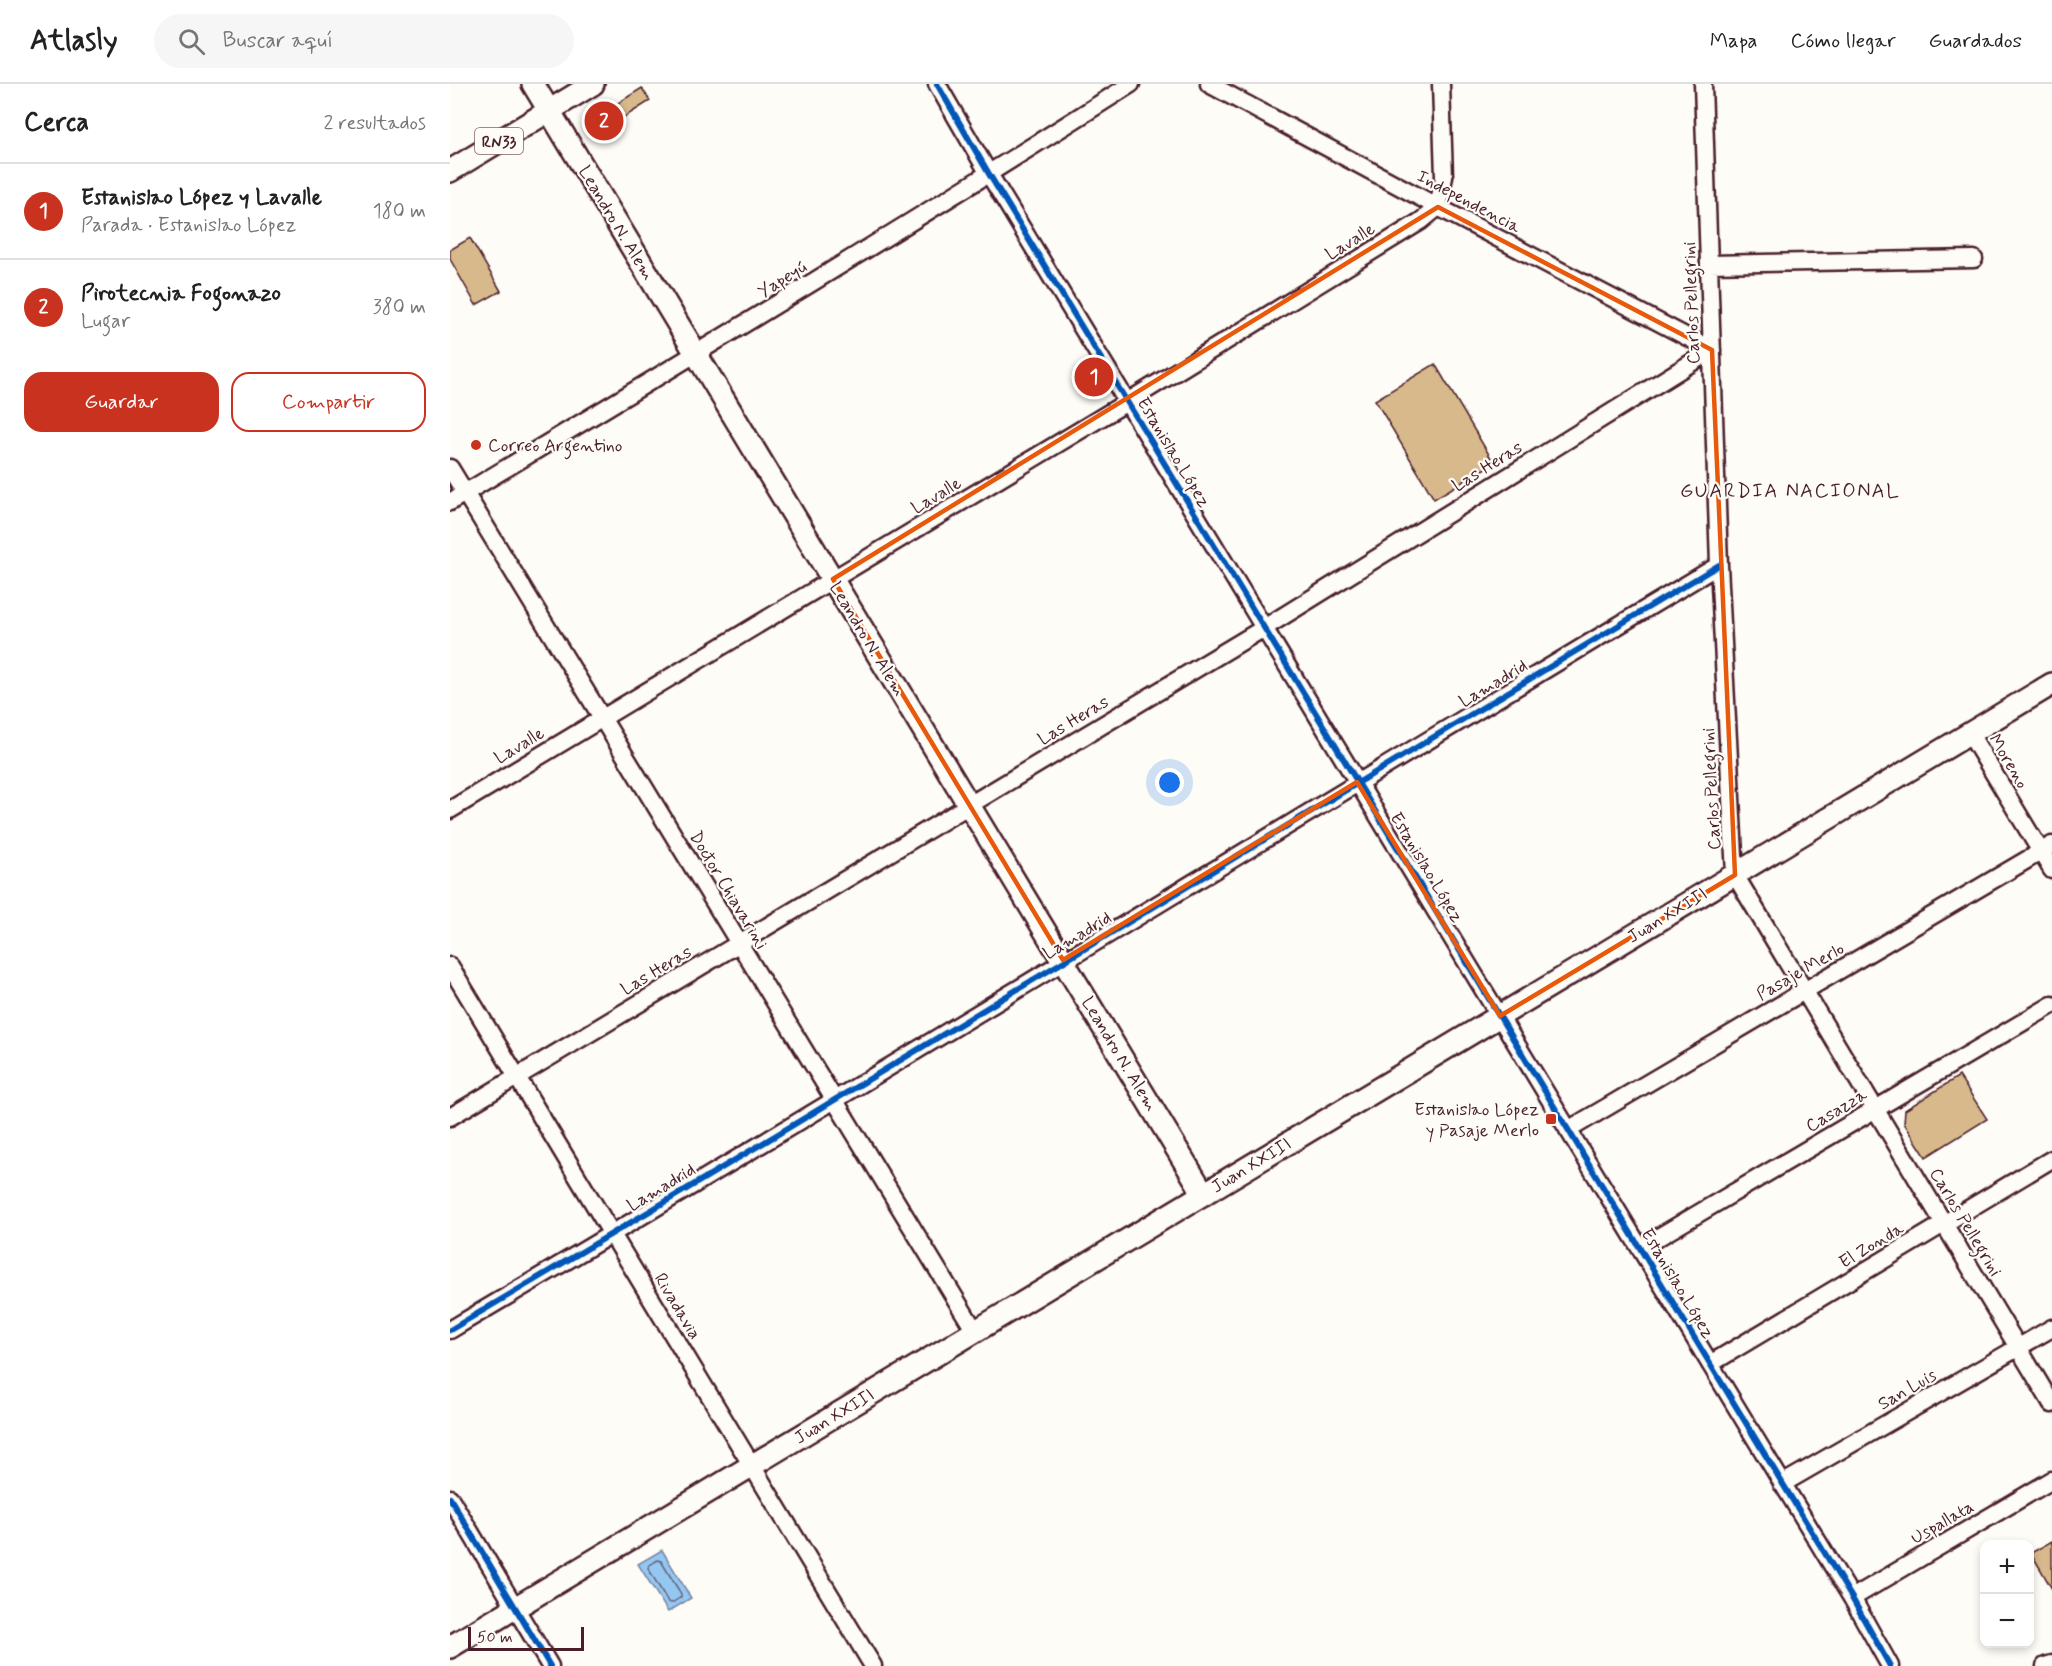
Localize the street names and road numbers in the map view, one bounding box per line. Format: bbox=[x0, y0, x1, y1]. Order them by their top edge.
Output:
road number: RN33 bbox=[475, 128, 523, 154]
street label: Leandro N. Alem bbox=[572, 162, 660, 285]
street label: Independencia bbox=[1412, 164, 1525, 239]
street label: Lavalle bbox=[1321, 217, 1380, 266]
street label: Carlos Pellegrini bbox=[1678, 241, 1708, 365]
street label: Yapeyú bbox=[754, 256, 812, 304]
street label: Estanislao López bbox=[1131, 393, 1216, 512]
street label: Las Heras bbox=[1448, 436, 1527, 498]
street label: Lavalle bbox=[907, 472, 966, 520]
street label: Leandro N. Alem bbox=[823, 578, 911, 701]
street label: Lamadrid bbox=[1455, 654, 1532, 714]
street label: Las Heras bbox=[1033, 690, 1114, 751]
street label: Lavalle bbox=[490, 722, 549, 770]
street label: Carlos Pellegrini bbox=[1697, 727, 1729, 851]
street label: Moreno bbox=[1983, 730, 2034, 793]
street label: Estanislao López bbox=[1384, 808, 1469, 927]
street label: Doctor Chiavarini bbox=[683, 827, 773, 954]
street label: Juan XXIII bbox=[1623, 882, 1712, 949]
street label: Lamadrid bbox=[1039, 906, 1116, 966]
street label: Pasaje Merlo bbox=[1752, 937, 1849, 1007]
street label: Las Heras bbox=[616, 940, 697, 1001]
street label: Leandro N. Alem bbox=[1075, 993, 1163, 1116]
street label: Casazza bbox=[1801, 1083, 1872, 1139]
street label: Juan XXIII bbox=[1207, 1132, 1296, 1199]
street label: Lamadrid bbox=[623, 1158, 700, 1218]
street label: Carlos Pellegrini bbox=[1922, 1164, 2007, 1282]
street label: El Zonda bbox=[1835, 1217, 1909, 1275]
street label: Estanislao López bbox=[1635, 1224, 1720, 1343]
street label: Rivadavia bbox=[648, 1269, 706, 1344]
street label: San Luis bbox=[1874, 1363, 1941, 1416]
street label: Juan XXIII bbox=[790, 1383, 879, 1450]
street label: Uspallata bbox=[1906, 1495, 1979, 1551]

